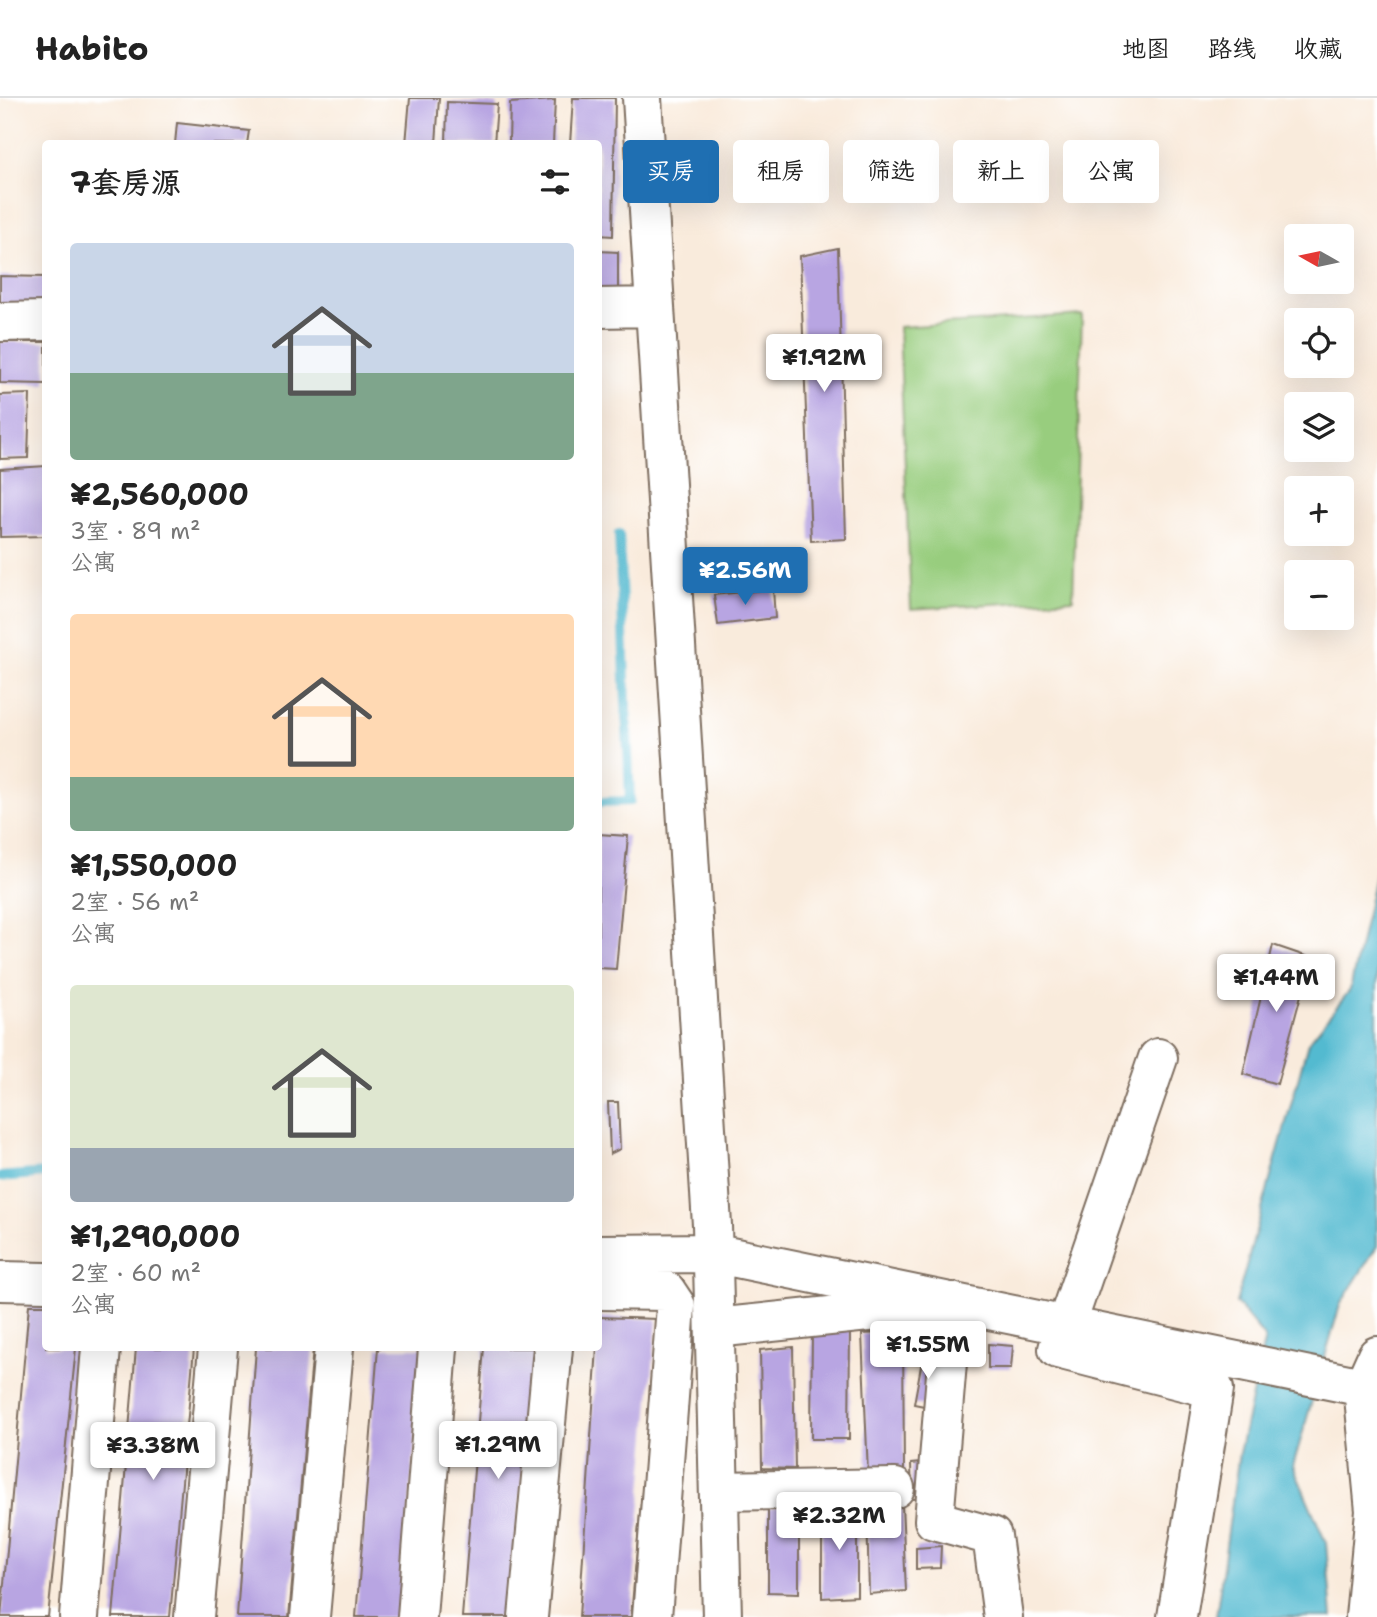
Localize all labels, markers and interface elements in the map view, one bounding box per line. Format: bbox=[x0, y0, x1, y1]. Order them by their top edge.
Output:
text: Habito bbox=[35, 26, 149, 71]
text: 地图 bbox=[1122, 33, 1170, 65]
text: 路线 bbox=[1208, 33, 1256, 65]
text: 收藏 bbox=[1294, 33, 1342, 65]
chip: 买房 bbox=[623, 140, 719, 203]
chip: 租房 bbox=[733, 140, 829, 203]
chip: 筛选 bbox=[843, 140, 939, 203]
chip: 新上 bbox=[953, 140, 1049, 203]
chip: 公寓 bbox=[1063, 140, 1159, 203]
text: 7套房源 bbox=[70, 162, 181, 203]
icon: filters bbox=[536, 163, 574, 201]
north arrow bbox=[1284, 224, 1354, 294]
map controls bbox=[1284, 224, 1354, 630]
icon: home bbox=[259, 288, 385, 414]
button: locate bbox=[1284, 308, 1354, 378]
pin: ¥1.92M bbox=[767, 334, 881, 394]
text: ¥1.92M bbox=[782, 342, 866, 372]
button: layers bbox=[1284, 392, 1354, 462]
text: ¥2,560,000 bbox=[70, 474, 249, 515]
button: + bbox=[1284, 476, 1354, 546]
text: 3室 · 89 m² bbox=[70, 516, 201, 546]
text: 公寓 bbox=[70, 547, 116, 577]
pin: ¥2.56M bbox=[688, 547, 802, 607]
text: ¥2.56M bbox=[699, 555, 791, 585]
button: − bbox=[1284, 560, 1354, 630]
icon: home bbox=[259, 659, 385, 785]
text: ¥1,550,000 bbox=[70, 845, 238, 886]
text: 2室 · 56 m² bbox=[70, 887, 199, 917]
text: 公寓 bbox=[70, 918, 116, 948]
pin: ¥1.44M bbox=[1219, 954, 1333, 1014]
text: ¥1.44M bbox=[1233, 962, 1319, 992]
icon: home bbox=[259, 1030, 385, 1156]
text: ¥1,290,000 bbox=[70, 1216, 240, 1257]
text: 2室 · 60 m² bbox=[70, 1258, 201, 1288]
text: 公寓 bbox=[70, 1289, 116, 1319]
pin: ¥1.55M bbox=[871, 1322, 985, 1381]
text: ¥1.55M bbox=[886, 1329, 970, 1359]
pin: ¥3.38M bbox=[96, 1422, 210, 1482]
pin: ¥1.29M bbox=[441, 1422, 555, 1481]
text: ¥1.29M bbox=[455, 1429, 541, 1459]
text: ¥3.38M bbox=[106, 1430, 200, 1460]
pin: ¥2.32M bbox=[782, 1492, 896, 1552]
text: ¥2.32M bbox=[792, 1500, 886, 1530]

